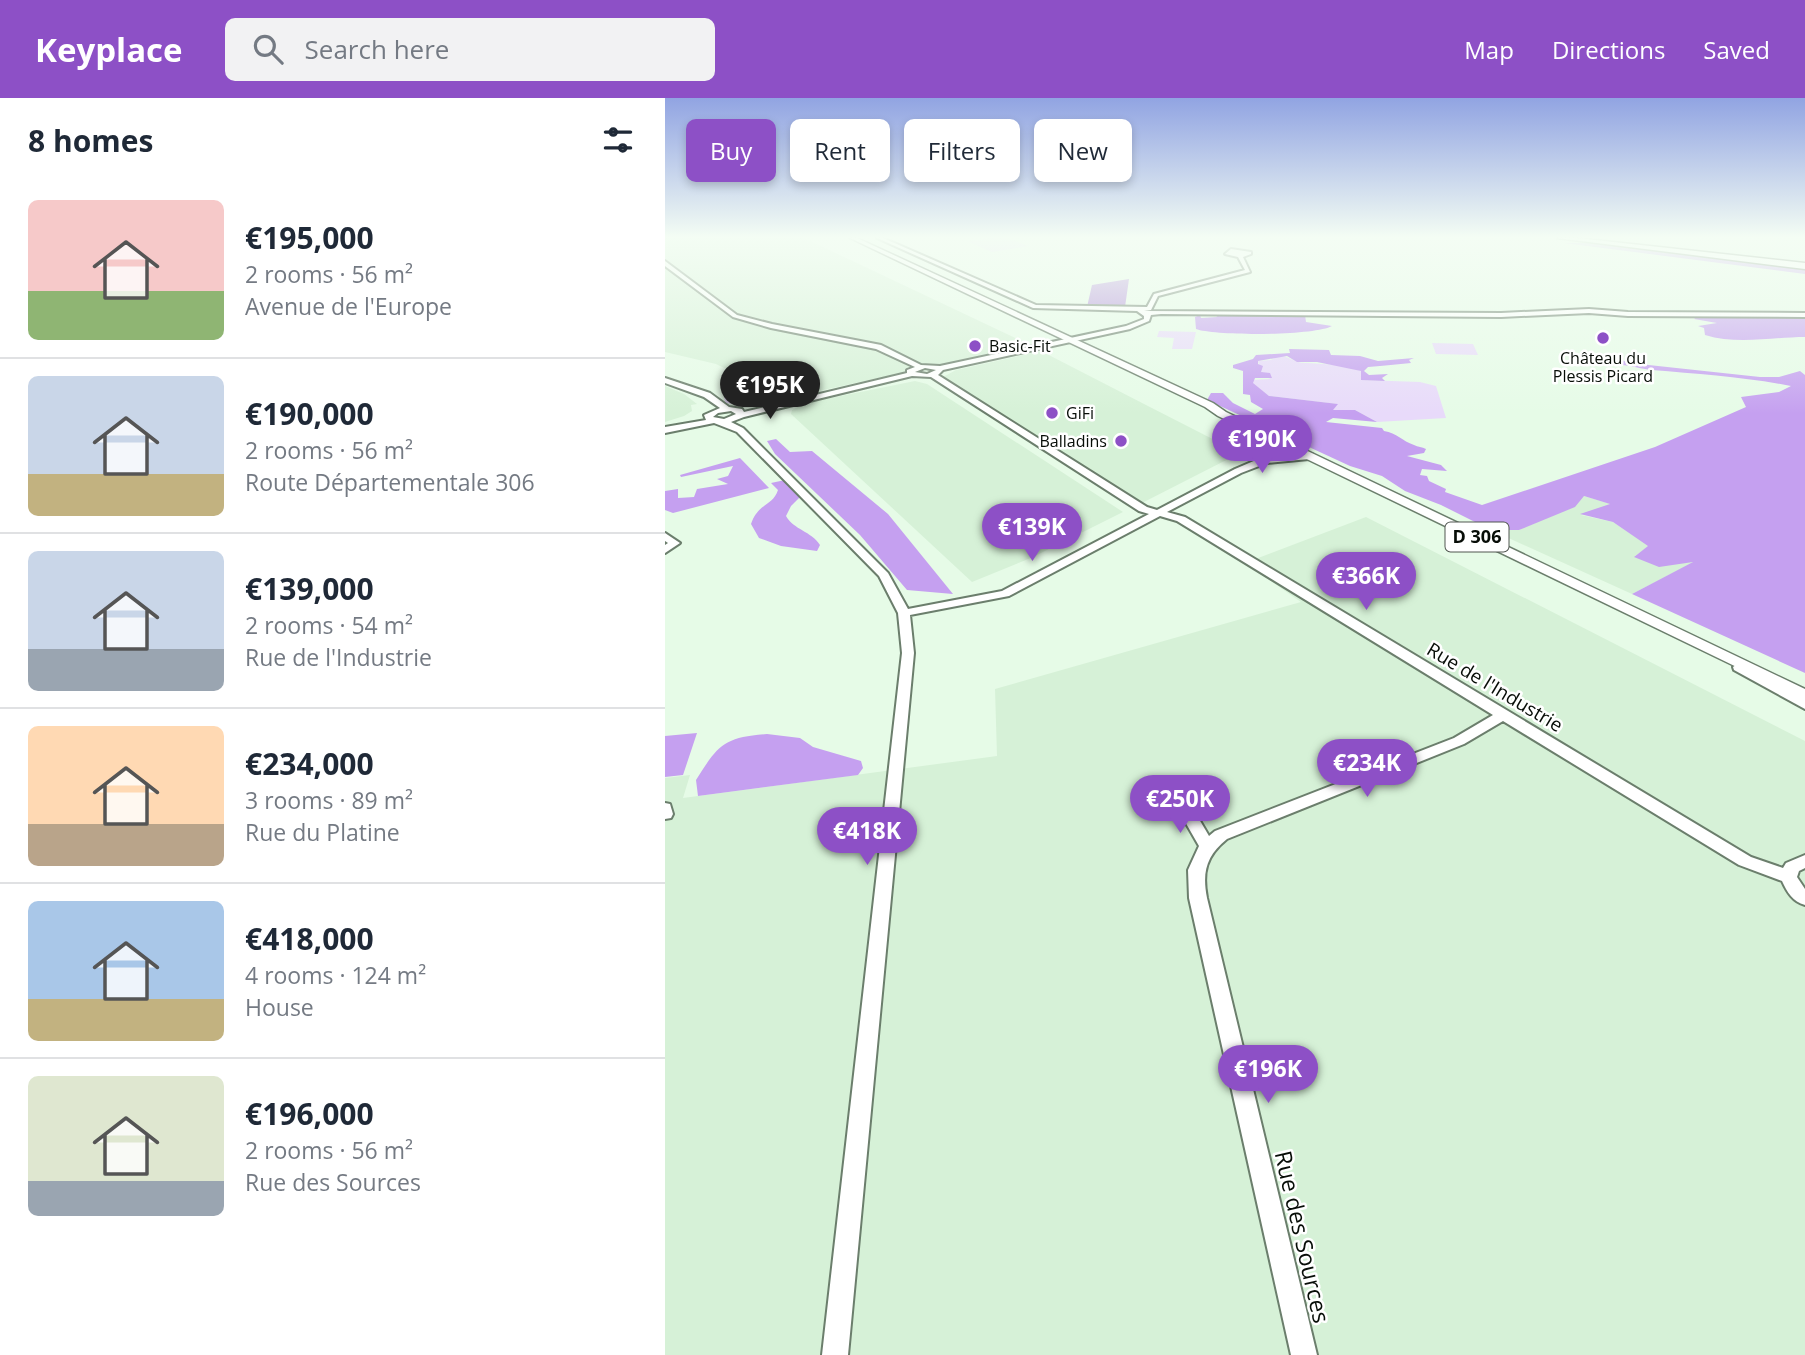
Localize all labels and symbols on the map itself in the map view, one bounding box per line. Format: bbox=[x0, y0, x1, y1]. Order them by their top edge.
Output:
marker: Château du Plessis Picard bbox=[1595, 330, 1611, 346]
place label: Basic-Fit bbox=[989, 335, 1051, 357]
marker: Basic-Fit bbox=[967, 338, 983, 354]
place label: Château du Plessis Picard bbox=[1553, 347, 1653, 387]
pin: €195K bbox=[721, 362, 819, 421]
place label: GiFi bbox=[1066, 402, 1094, 424]
marker: GiFi bbox=[1044, 405, 1060, 421]
pin: €190K bbox=[1213, 416, 1311, 475]
place label: Balladins bbox=[1040, 430, 1107, 452]
marker: Balladins bbox=[1113, 433, 1129, 449]
pin: €139K bbox=[983, 504, 1081, 563]
road number: D 306 bbox=[1445, 522, 1509, 552]
pin: €366K bbox=[1317, 552, 1415, 612]
street label: Rue de l'Industrie bbox=[1422, 636, 1568, 738]
pin: €234K bbox=[1318, 740, 1416, 799]
pin: €250K bbox=[1131, 776, 1229, 835]
pin: €418K bbox=[818, 808, 916, 867]
pin: €196K bbox=[1219, 1046, 1317, 1105]
street label: Rue des Sources bbox=[1268, 1147, 1338, 1326]

